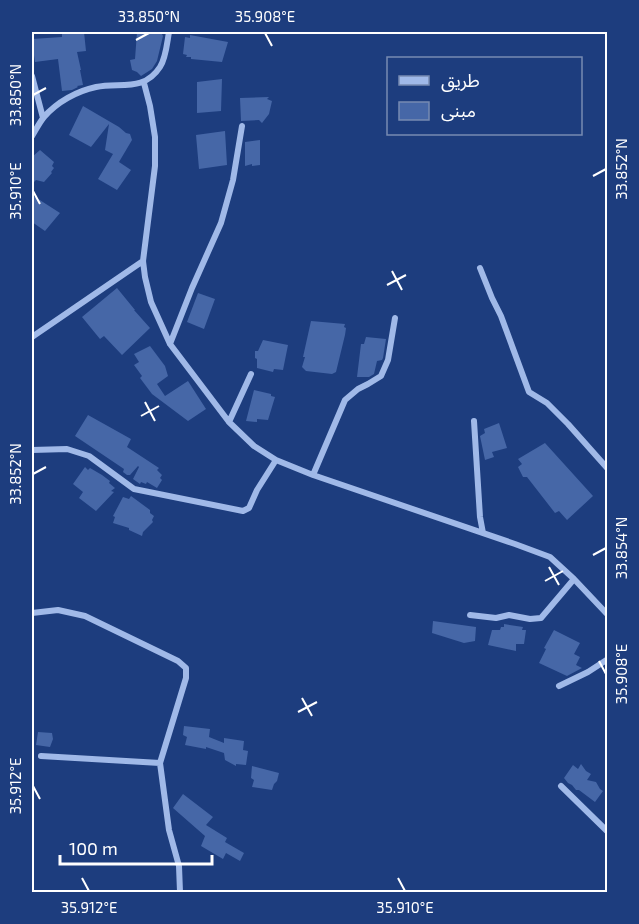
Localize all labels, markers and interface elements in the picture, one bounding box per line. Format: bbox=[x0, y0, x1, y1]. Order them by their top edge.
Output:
text: 33.850°N bbox=[118, 7, 180, 25]
text: 35.908°E bbox=[235, 7, 295, 25]
legend bbox=[387, 57, 582, 135]
text: 33.850°N bbox=[6, 64, 24, 126]
text: طريق bbox=[441, 69, 480, 92]
text: مبنى bbox=[441, 99, 476, 122]
text: 33.852°N bbox=[612, 138, 630, 200]
text: 35.910°E bbox=[6, 162, 24, 220]
text: 33.852°N bbox=[6, 443, 24, 505]
text: 33.854°N bbox=[612, 517, 630, 579]
text: 35.908°E bbox=[612, 644, 630, 704]
text: 35.912°E bbox=[6, 758, 24, 814]
scale bar bbox=[60, 828, 212, 866]
text: 100 m bbox=[69, 837, 118, 859]
text: 35.912°E bbox=[61, 898, 117, 916]
text: 35.910°E bbox=[376, 898, 434, 916]

